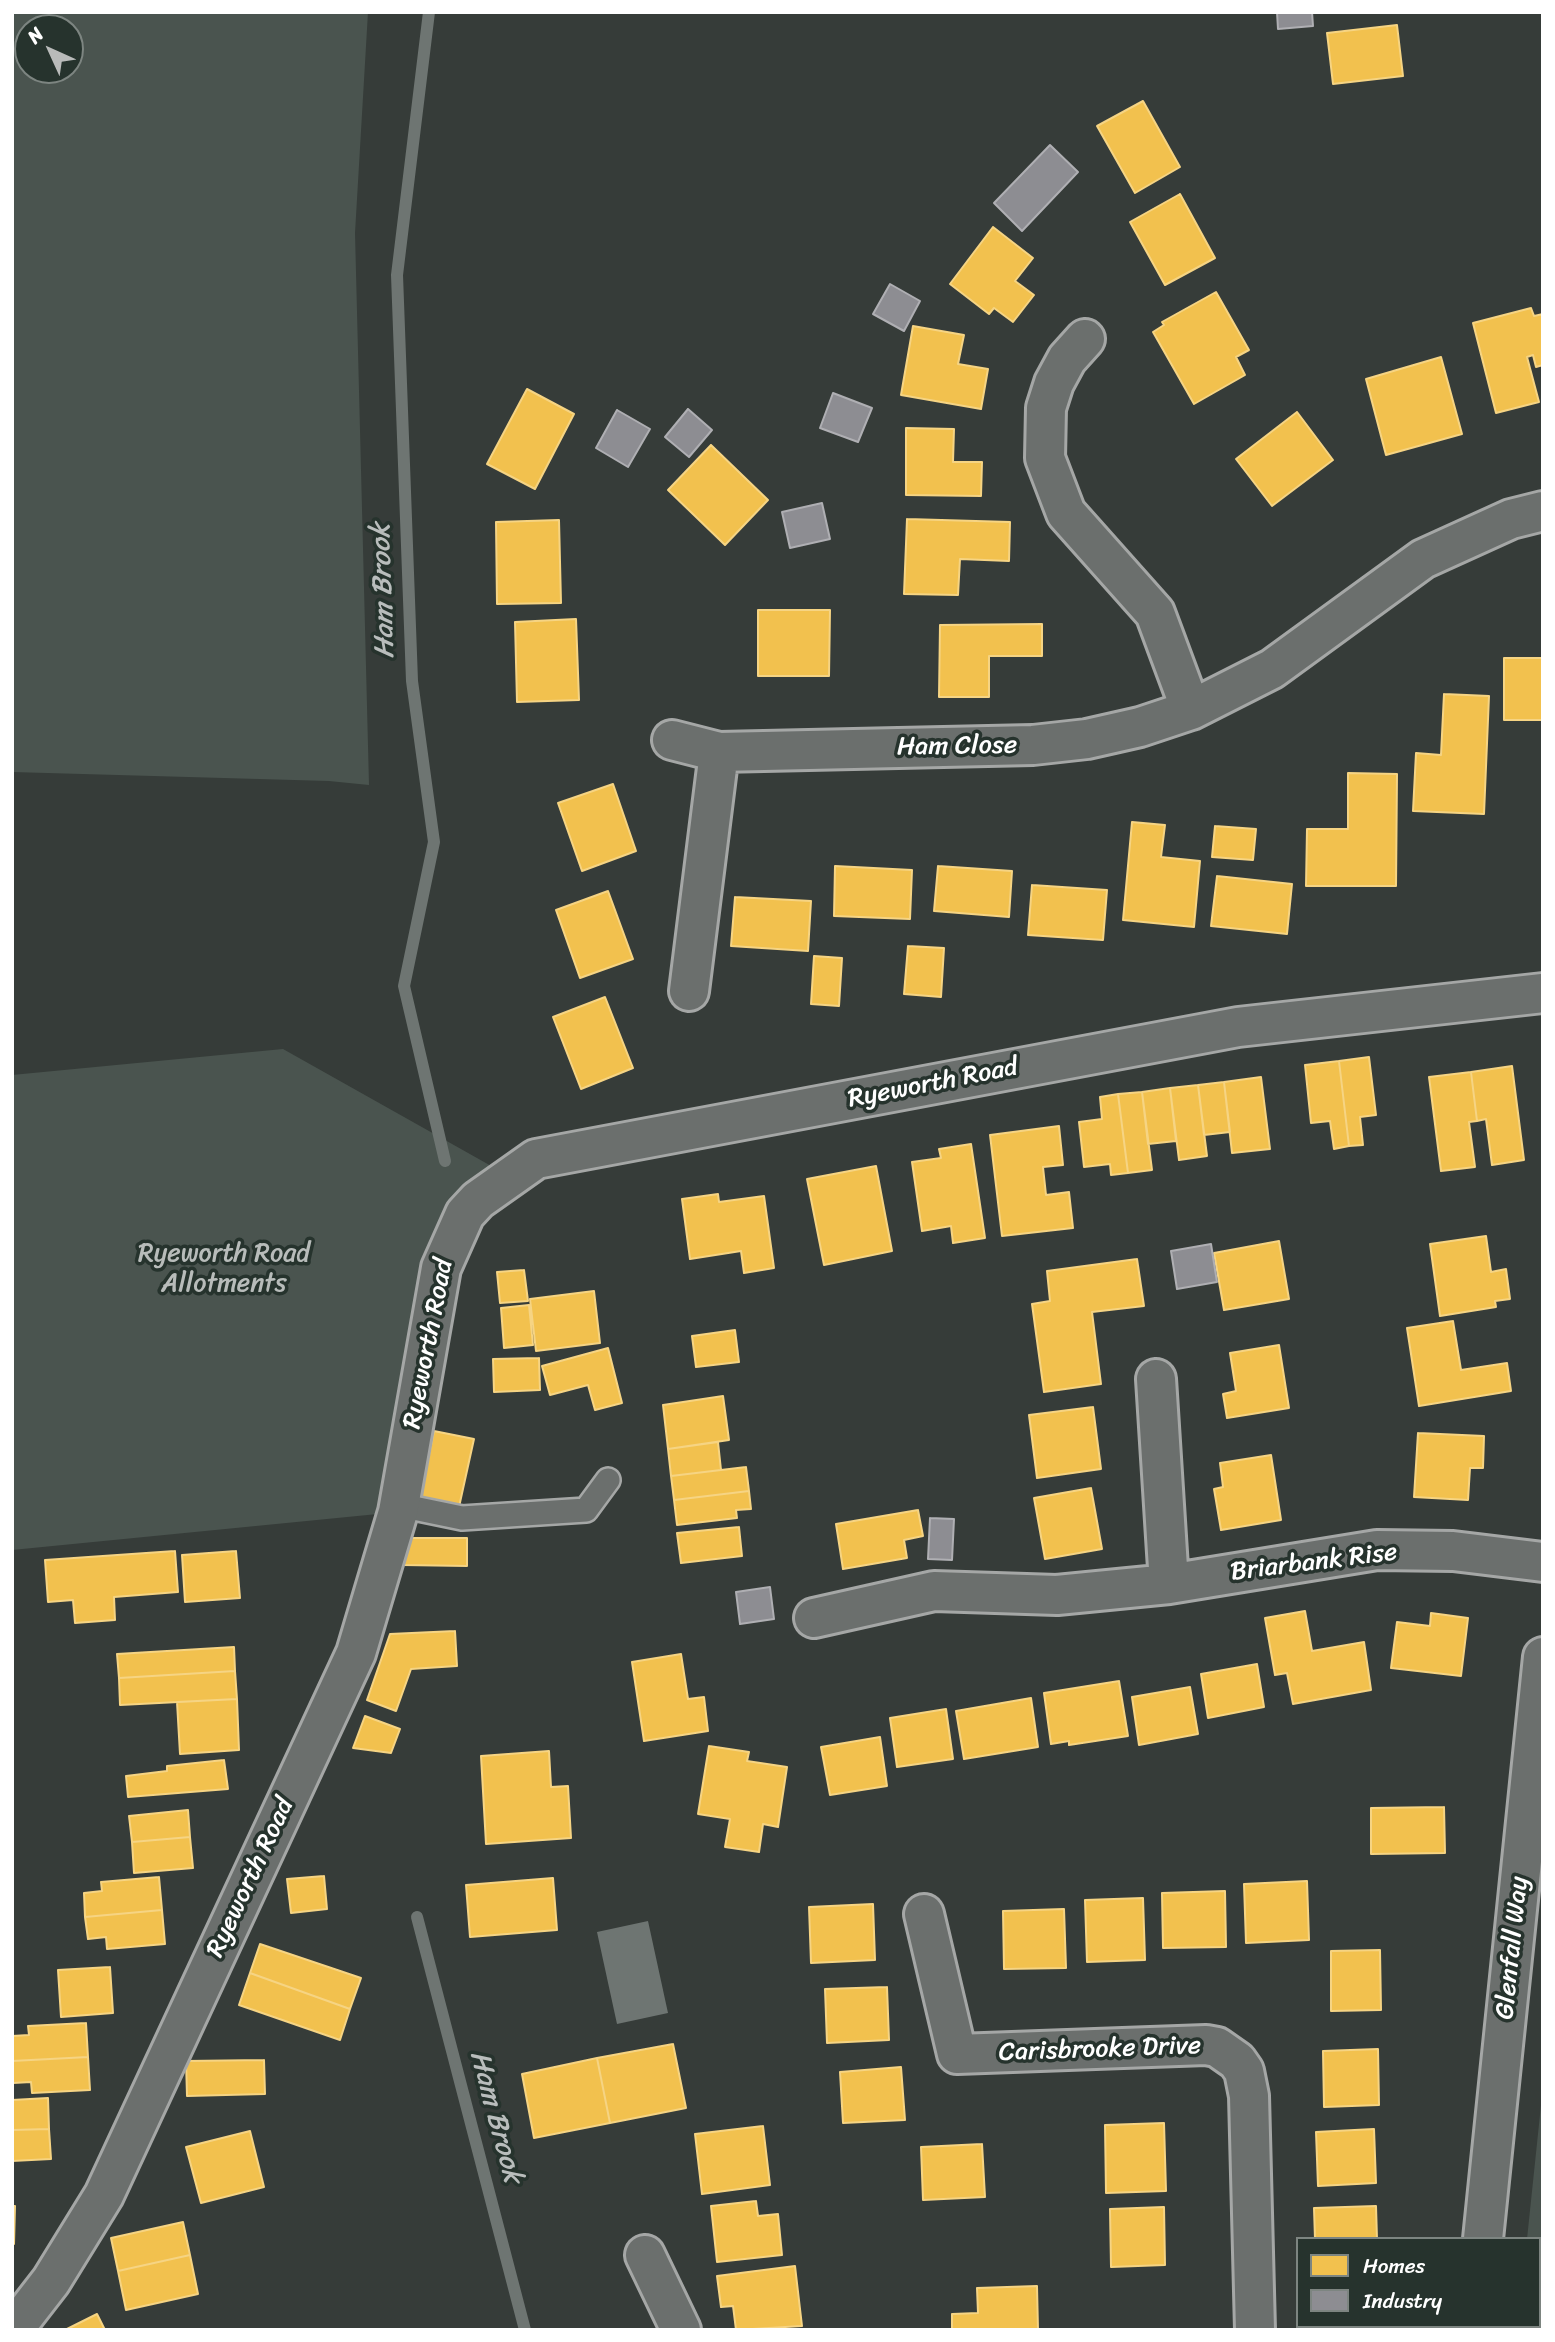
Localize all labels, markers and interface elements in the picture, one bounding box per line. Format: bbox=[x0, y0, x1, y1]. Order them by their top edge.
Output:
north arrow bbox=[14, 14, 84, 84]
text: N bbox=[19, 19, 52, 52]
water label: Ham Brook bbox=[365, 523, 403, 659]
street label: Ham Close bbox=[897, 730, 1017, 764]
street label: Ryeworth Road bbox=[846, 1052, 1020, 1116]
park label: Ryeworth Road Allotments bbox=[138, 1238, 310, 1300]
street label: Ryeworth Road bbox=[397, 1257, 461, 1431]
street label: Briarbank Rise bbox=[1229, 1537, 1399, 1589]
street label: Ryeworth Road bbox=[201, 1793, 301, 1963]
street label: Glenfall Way bbox=[1490, 1875, 1536, 2021]
street label: Carisbrooke Drive bbox=[998, 2031, 1202, 2069]
water label: Ham Brook bbox=[461, 2047, 529, 2187]
legend bbox=[1296, 2237, 1541, 2328]
text: Homes bbox=[1363, 2247, 1425, 2285]
text: Industry bbox=[1363, 2282, 1442, 2320]

